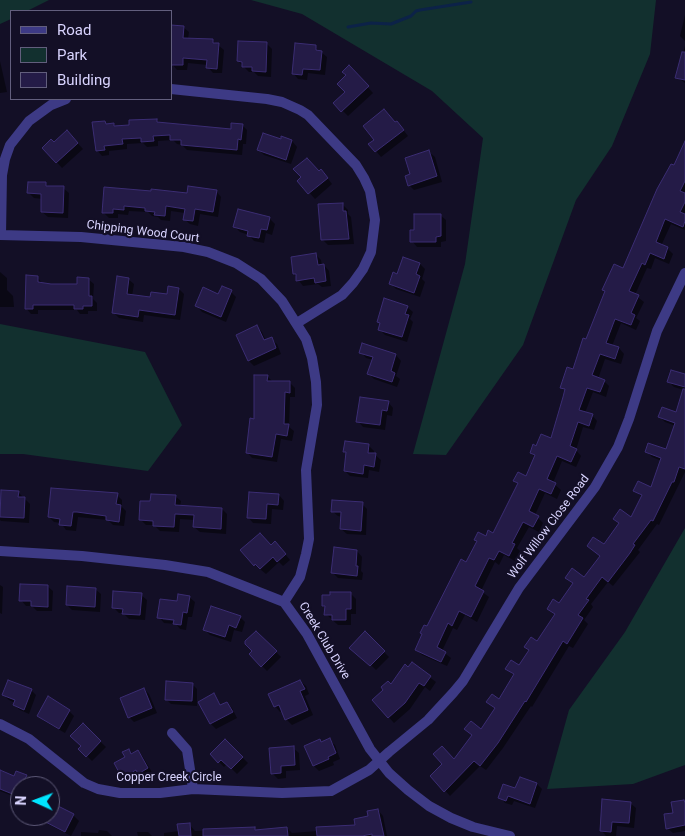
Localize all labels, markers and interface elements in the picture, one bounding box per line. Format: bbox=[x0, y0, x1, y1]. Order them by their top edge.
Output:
legend bbox=[10, 10, 172, 100]
text: Road bbox=[57, 21, 91, 39]
text: Park bbox=[57, 46, 87, 64]
text: Building bbox=[57, 71, 111, 89]
street label: Chipping Wood Court bbox=[86, 218, 200, 246]
street label: Wolf Willow Close Road bbox=[505, 472, 593, 582]
street label: Creek Club Drive bbox=[295, 600, 353, 682]
street label: Copper Creek Circle bbox=[116, 771, 222, 785]
north arrow bbox=[10, 776, 60, 826]
text: N bbox=[13, 795, 29, 806]

